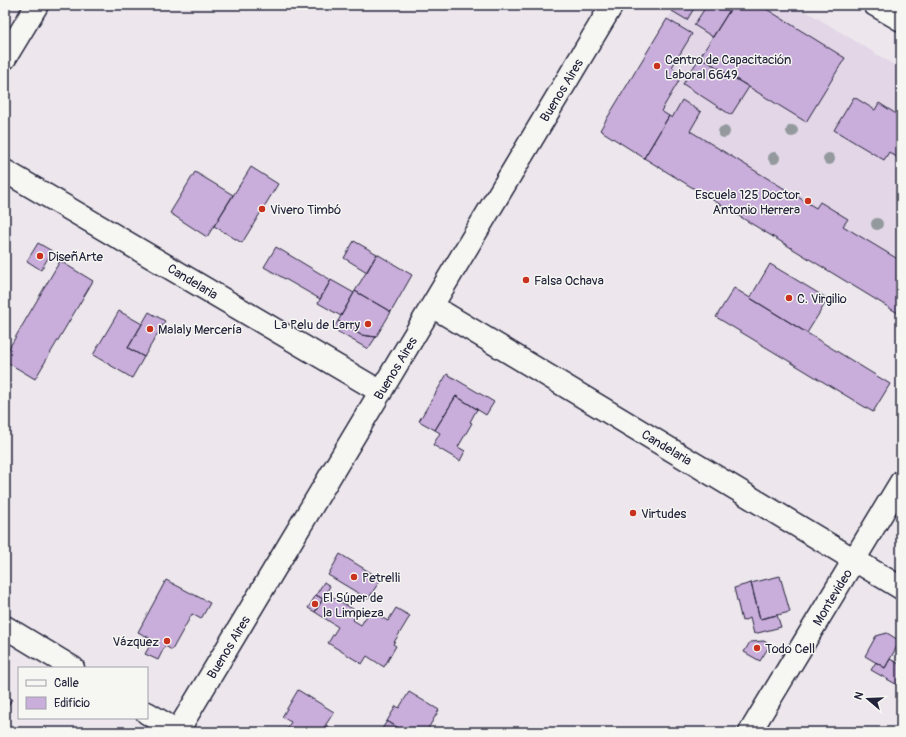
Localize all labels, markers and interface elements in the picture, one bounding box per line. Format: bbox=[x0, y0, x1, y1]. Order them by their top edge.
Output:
place label: Centro de Capacitación Laboral 6649 bbox=[665, 52, 791, 83]
street label: Buenos Aires bbox=[537, 56, 587, 125]
marker: Centro de Capacitación Laboral 6649 bbox=[652, 61, 662, 71]
place label: Escuela 125 Doctor Antonio Herrera bbox=[695, 187, 800, 218]
marker: Escuela 125 Doctor Antonio Herrera bbox=[803, 196, 813, 206]
place label: Vivero Timbó bbox=[270, 202, 341, 218]
marker: Vivero Timbó bbox=[257, 204, 267, 214]
place label: DiseñArte bbox=[48, 249, 103, 265]
marker: DiseñArte bbox=[35, 251, 45, 261]
street label: Candelaria bbox=[164, 261, 221, 303]
place label: Falsa Ochava bbox=[534, 273, 604, 289]
marker: Falsa Ochava bbox=[521, 275, 531, 285]
place label: C. Virgilio bbox=[797, 291, 847, 307]
marker: C. Virgilio bbox=[784, 293, 794, 303]
place label: La Pelu de Larry bbox=[274, 317, 360, 333]
marker: La Pelu de Larry bbox=[363, 319, 373, 329]
place label: Malaly Mercería bbox=[158, 322, 242, 338]
marker: Malaly Mercería bbox=[145, 324, 155, 334]
street label: Buenos Aires bbox=[371, 334, 421, 403]
street label: Candelaria bbox=[638, 427, 695, 469]
place label: Virtudes bbox=[641, 506, 686, 522]
marker: Virtudes bbox=[628, 508, 638, 518]
street label: Montevideo bbox=[810, 566, 856, 629]
place label: Petrelli bbox=[362, 570, 400, 586]
marker: Petrelli bbox=[349, 572, 359, 582]
place label: El Súper de la Limpieza bbox=[323, 590, 384, 621]
marker: El Súper de la Limpieza bbox=[310, 599, 320, 609]
street label: Buenos Aires bbox=[204, 613, 254, 682]
place label: Vázquez bbox=[113, 634, 159, 650]
marker: Vázquez bbox=[162, 636, 172, 646]
place label: Todo Cell bbox=[765, 641, 815, 657]
marker: Todo Cell bbox=[752, 643, 762, 653]
legend bbox=[18, 667, 148, 719]
text: Calle bbox=[54, 676, 79, 691]
north arrow bbox=[848, 679, 888, 719]
text: N bbox=[852, 690, 867, 702]
text: Edificio bbox=[54, 696, 90, 711]

